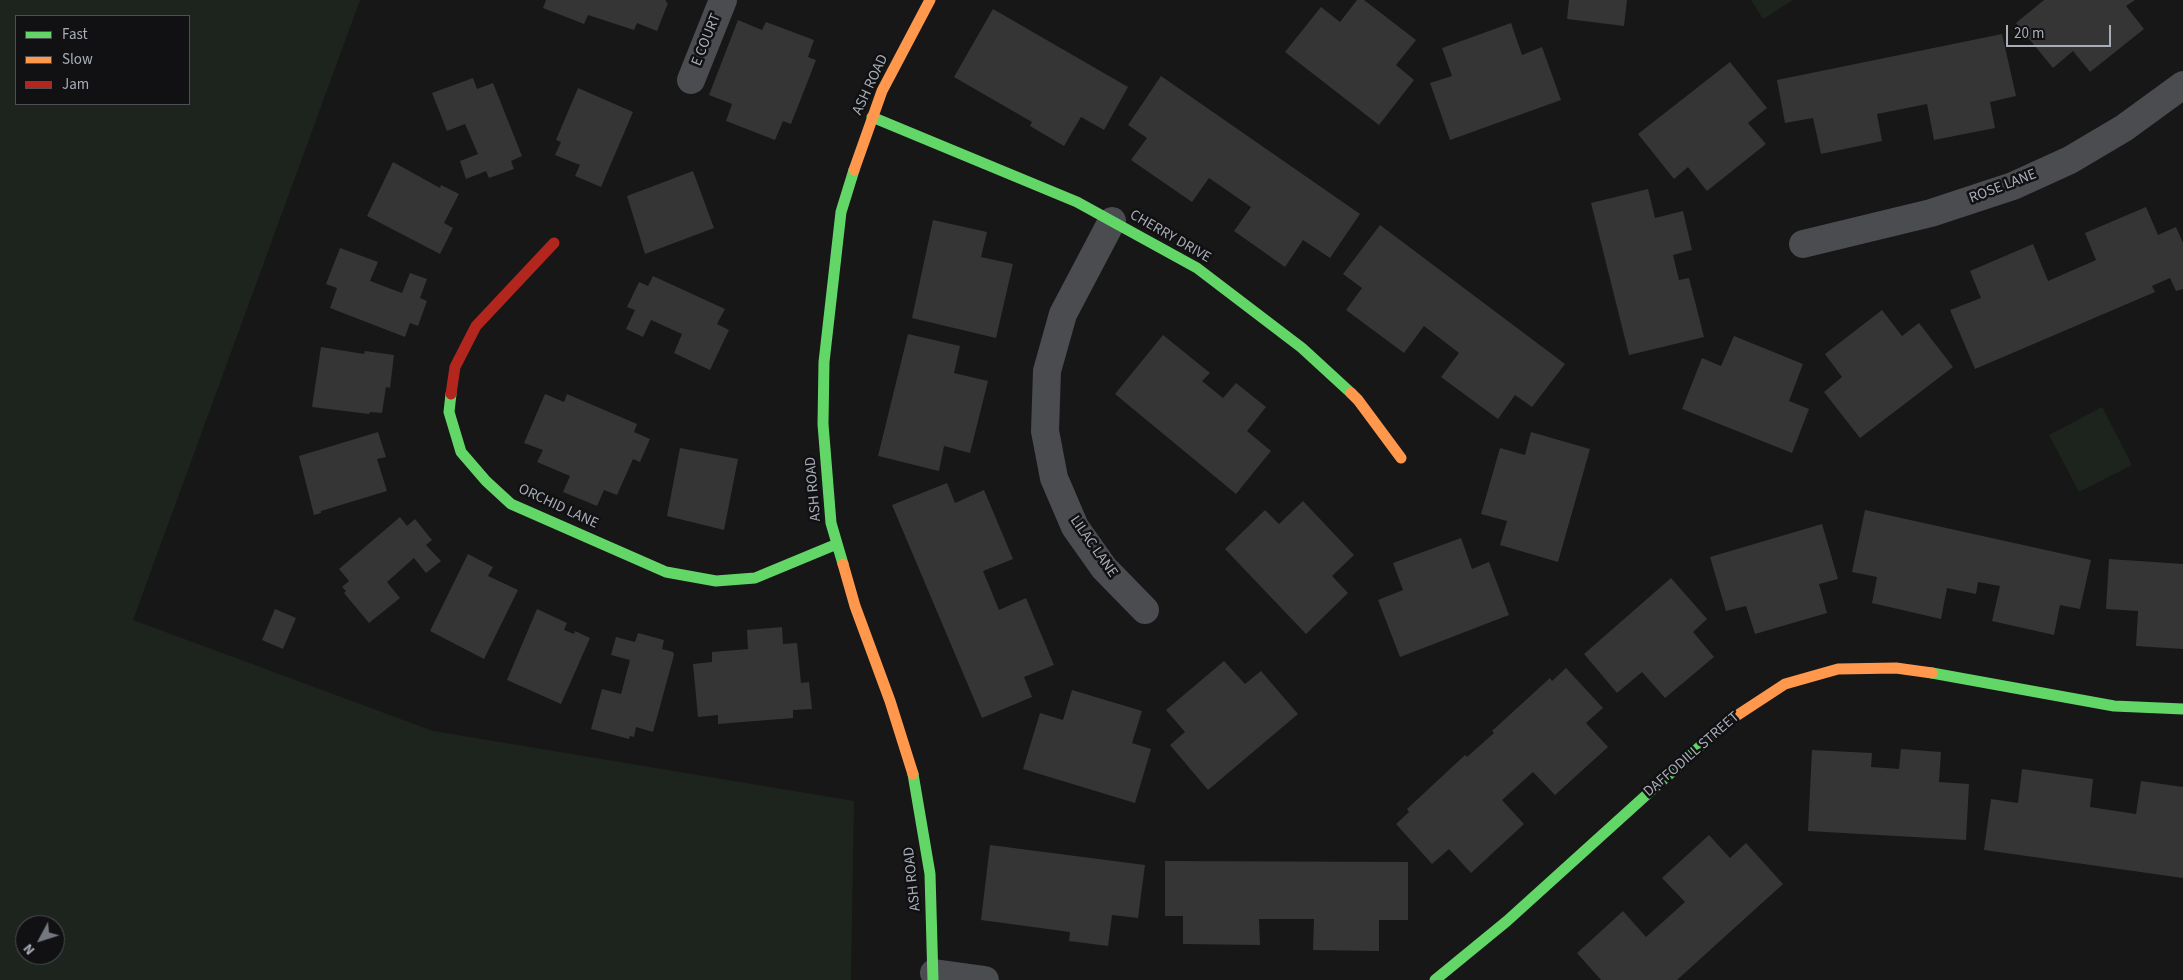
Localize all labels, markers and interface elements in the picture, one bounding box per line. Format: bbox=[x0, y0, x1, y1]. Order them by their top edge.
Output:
street label: E COURT bbox=[688, 11, 726, 69]
legend bbox=[15, 15, 190, 105]
scale bar bbox=[2008, 15, 2113, 47]
text: 20 m bbox=[2014, 23, 2044, 44]
text: Fast bbox=[62, 24, 88, 45]
text: Slow bbox=[62, 49, 93, 70]
street label: ASH ROAD bbox=[849, 52, 893, 118]
text: Jam bbox=[62, 74, 89, 95]
street label: ROSE LANE bbox=[1967, 166, 2039, 208]
street label: CHERRY DRIVE bbox=[1126, 207, 1214, 267]
street label: ASH ROAD bbox=[802, 456, 826, 522]
street label: ORCHID LANE bbox=[515, 481, 601, 533]
street label: LILAC LANE bbox=[1065, 513, 1121, 581]
street label: DAFFODILL STREET bbox=[1641, 709, 1743, 801]
street label: ASH ROAD bbox=[901, 846, 925, 912]
north arrow bbox=[15, 915, 65, 965]
text: N bbox=[19, 939, 40, 959]

